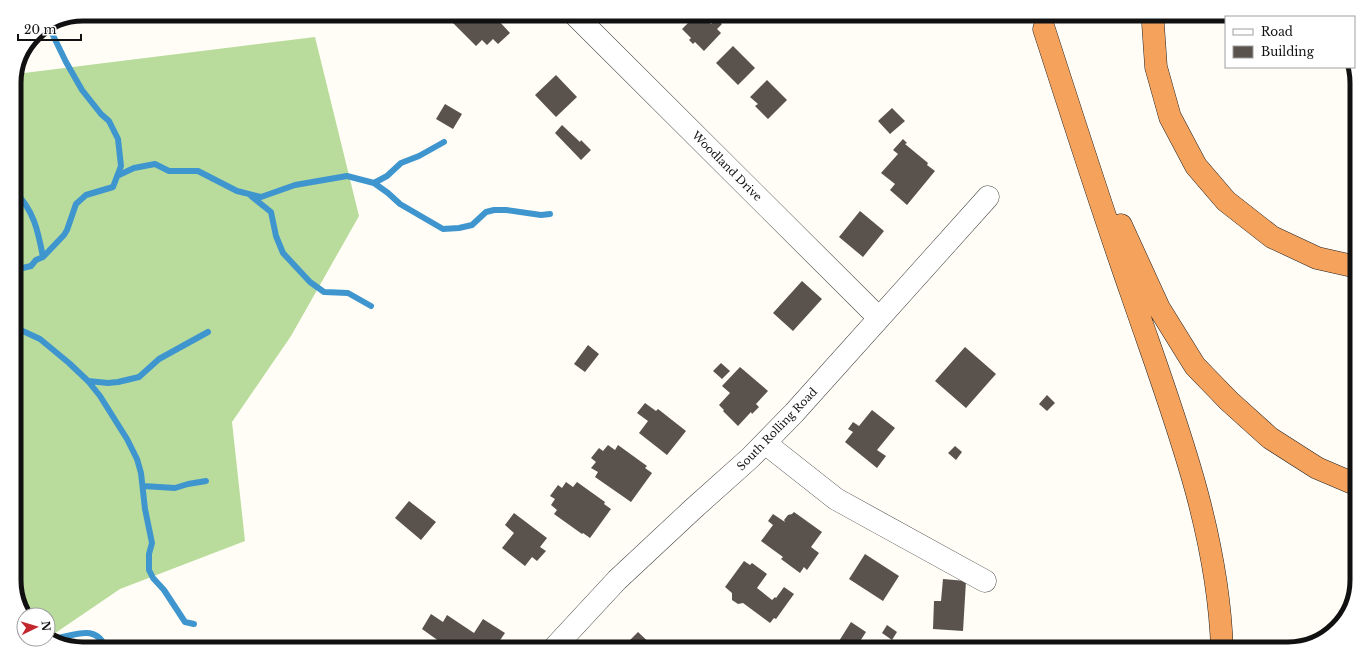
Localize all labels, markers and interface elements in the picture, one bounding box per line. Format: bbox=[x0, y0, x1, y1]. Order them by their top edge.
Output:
scale bar bbox=[18, 16, 81, 42]
legend bbox=[1225, 16, 1355, 68]
text: 20 m bbox=[24, 22, 56, 37]
text: Road bbox=[1261, 24, 1293, 39]
text: Building bbox=[1261, 44, 1315, 59]
street label: Woodland Drive bbox=[688, 127, 765, 204]
street label: South Rolling Road bbox=[734, 384, 821, 473]
north arrow bbox=[16, 607, 56, 647]
text: N bbox=[39, 620, 53, 633]

